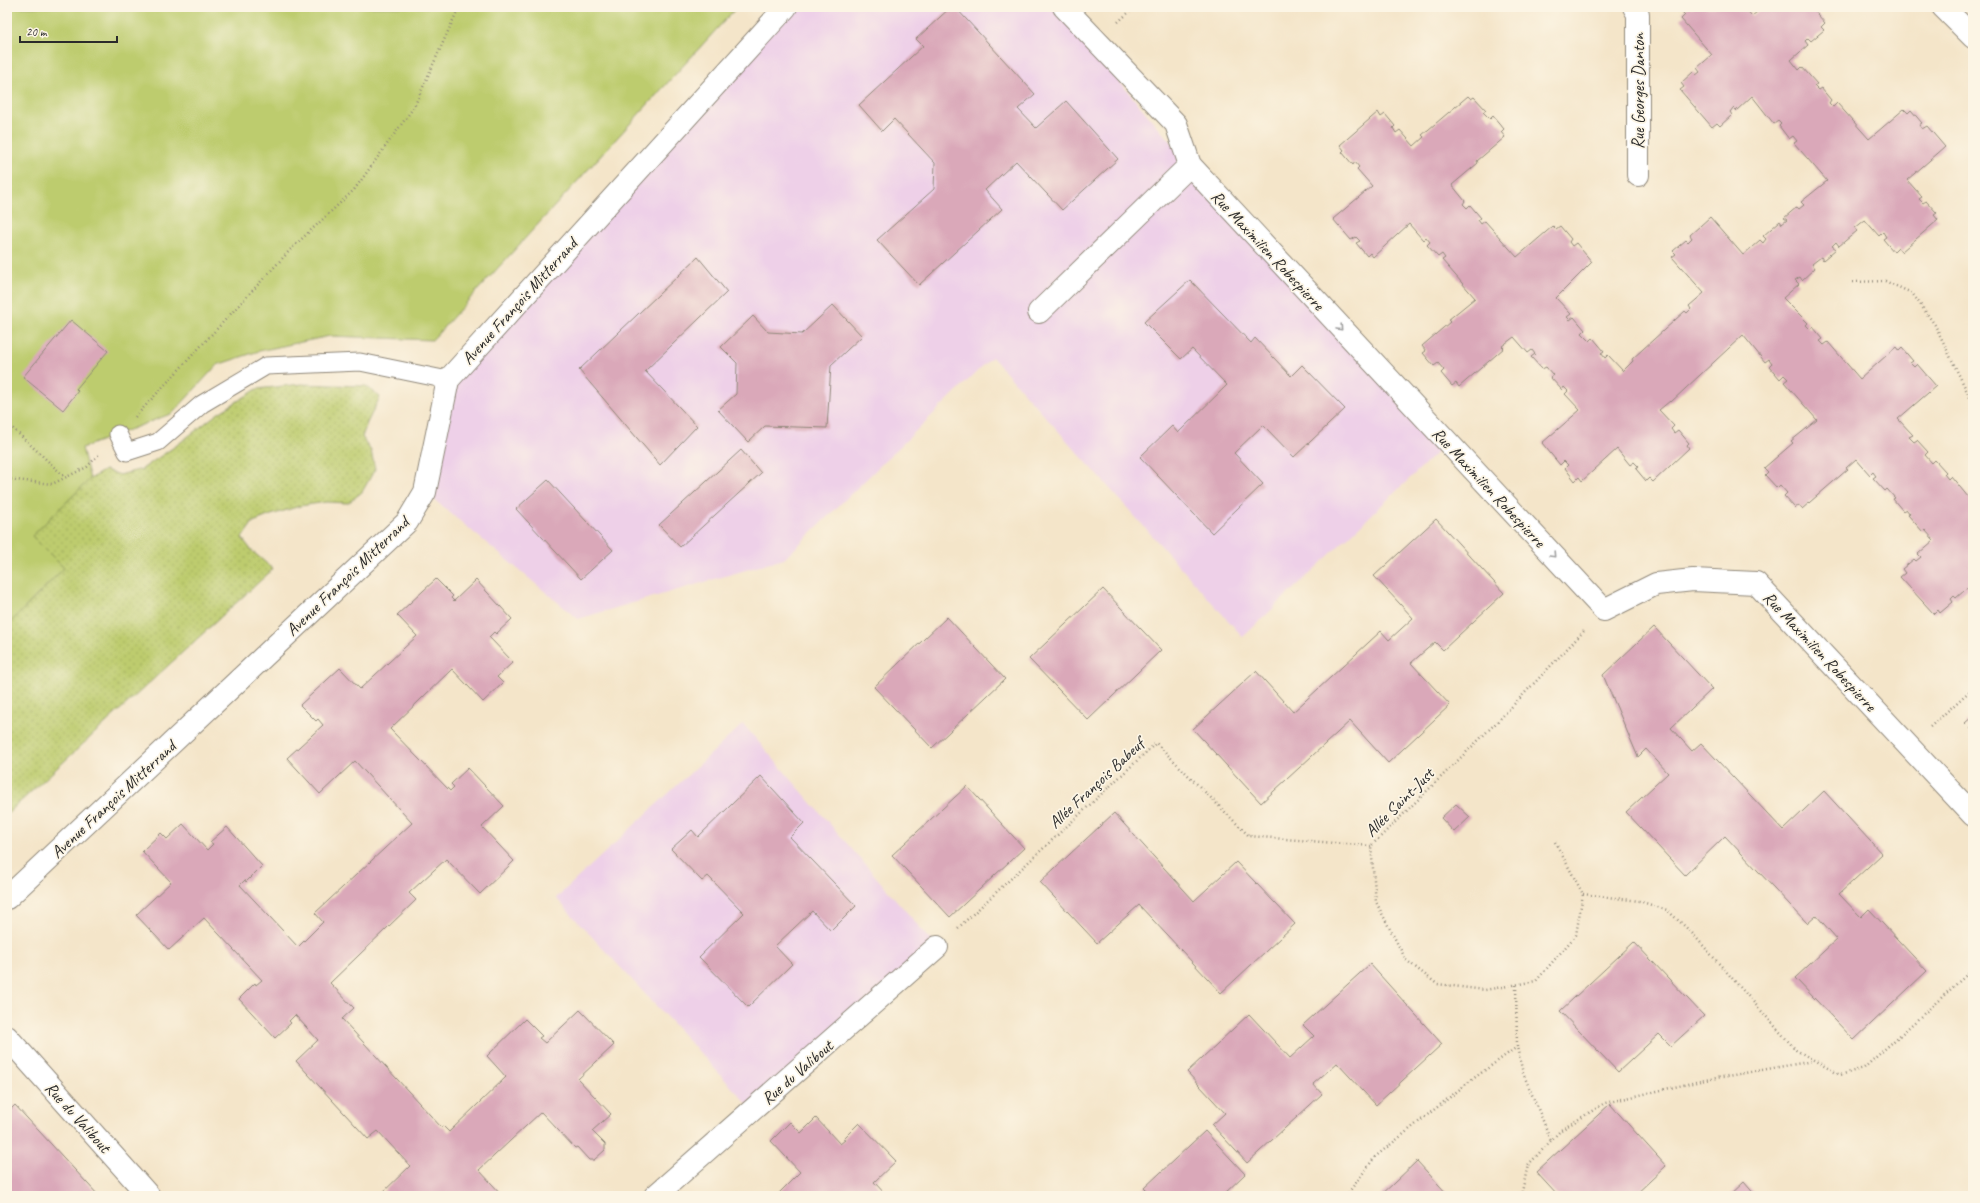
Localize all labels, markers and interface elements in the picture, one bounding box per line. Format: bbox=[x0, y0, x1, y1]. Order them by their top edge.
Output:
scale bar bbox=[20, 18, 117, 44]
text: 20 m bbox=[26, 24, 48, 40]
street label: Rue Georges Danton bbox=[1628, 32, 1649, 149]
street label: Rue Maximilien Robespierre bbox=[1207, 186, 1330, 316]
street label: Avenue François Mitterrand bbox=[457, 232, 583, 369]
one-way arrow bbox=[1335, 323, 1342, 330]
street label: Rue Maximilien Robespierre bbox=[1428, 423, 1551, 553]
street label: Avenue François Mitterrand bbox=[281, 511, 415, 640]
one-way arrow bbox=[1548, 551, 1555, 558]
street label: Rue Maximilien Robespierre bbox=[1759, 587, 1882, 717]
street label: Allée François Babeuf bbox=[1044, 731, 1151, 833]
street label: Avenue François Mitterrand bbox=[47, 735, 182, 863]
street label: Allée Saint-Just bbox=[1360, 762, 1440, 841]
street label: Rue du Valibout bbox=[757, 1034, 839, 1109]
street label: Rue du Valibout bbox=[40, 1078, 116, 1159]

